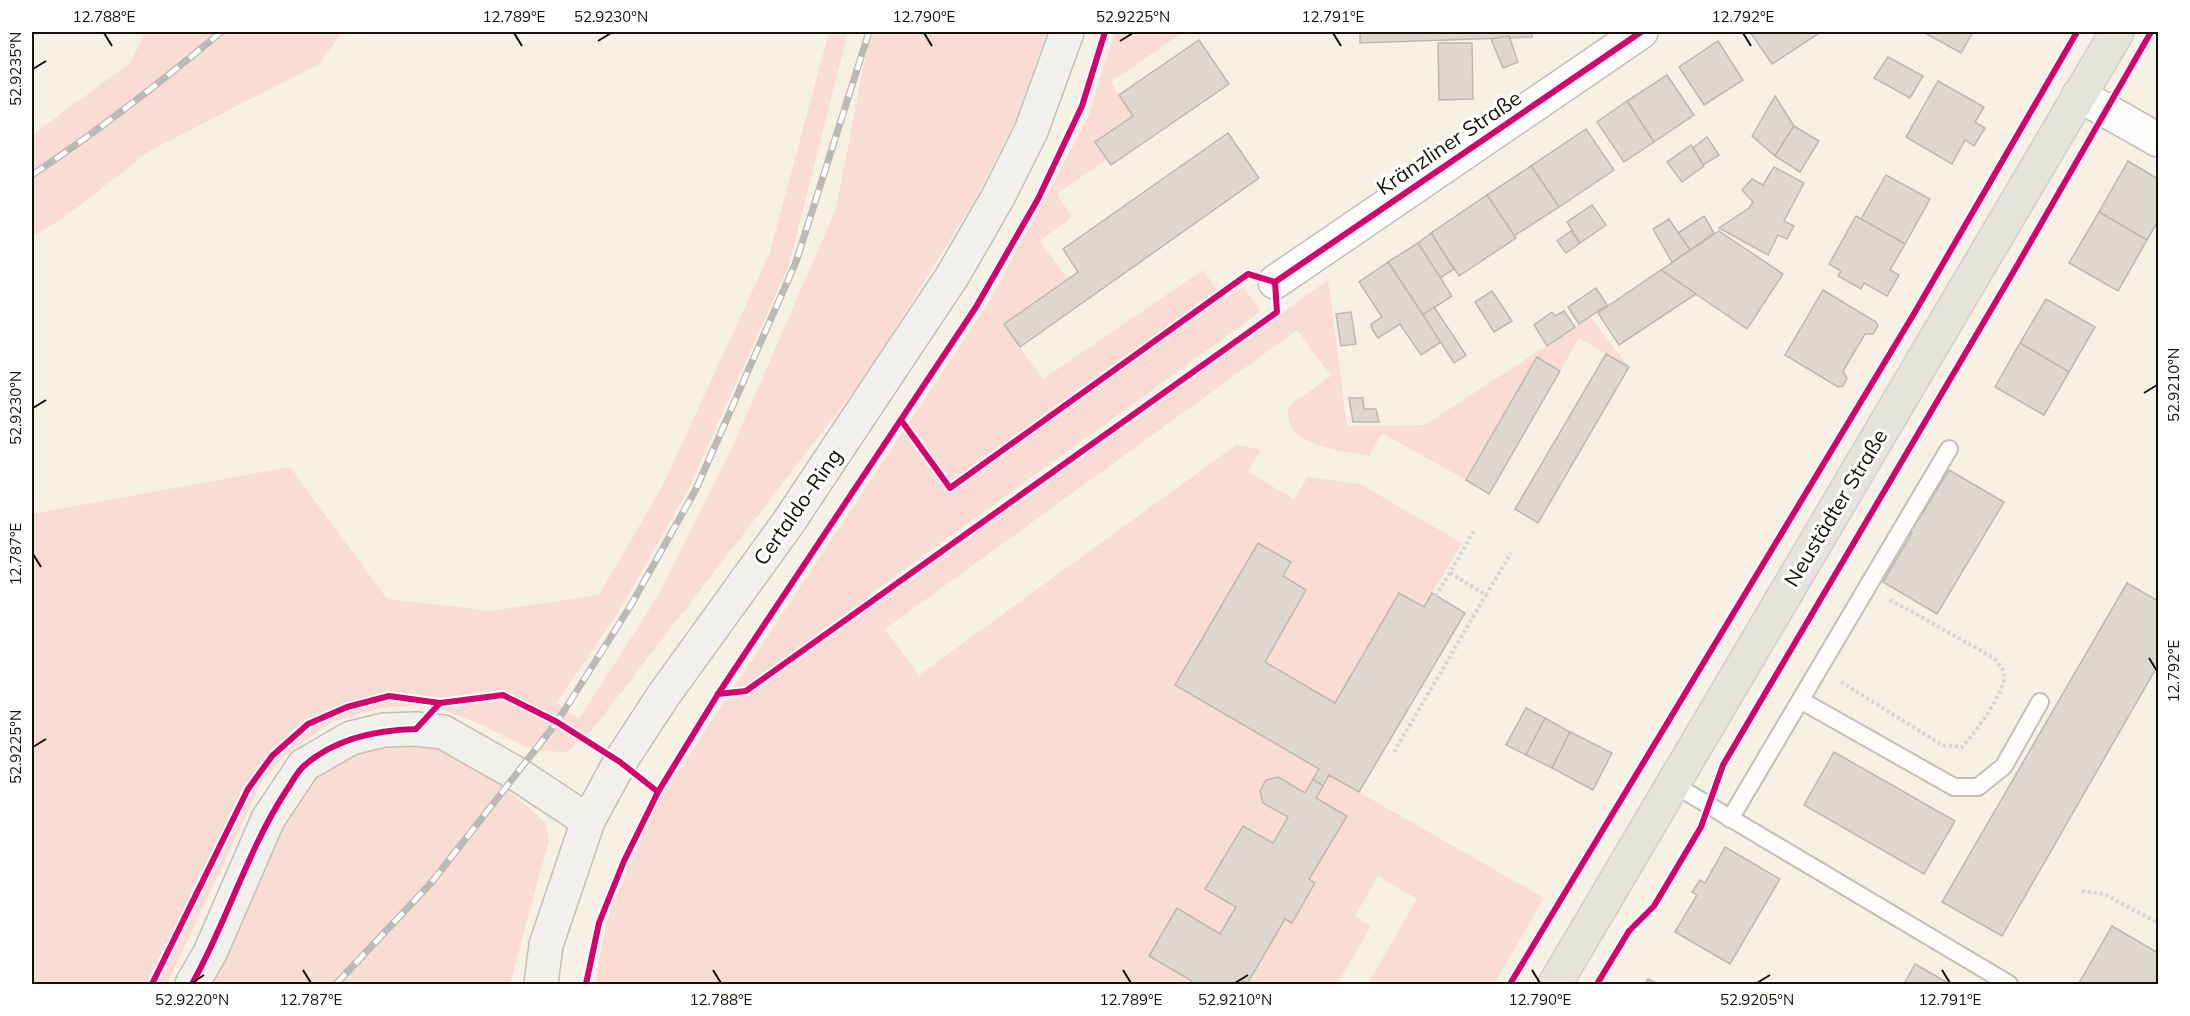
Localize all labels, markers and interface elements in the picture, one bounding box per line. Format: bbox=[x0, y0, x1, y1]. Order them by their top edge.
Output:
text: 12.788°E bbox=[73, 7, 136, 26]
text: 12.789°E bbox=[483, 7, 546, 26]
text: 52.9230°N bbox=[574, 7, 648, 26]
text: 12.790°E bbox=[893, 7, 956, 26]
text: 52.9225°N bbox=[1096, 7, 1170, 26]
text: 12.791°E bbox=[1302, 7, 1365, 26]
text: 12.792°E bbox=[1712, 7, 1775, 26]
text: 52.9235°N bbox=[6, 32, 25, 106]
street label: Kränzliner Straße bbox=[1371, 84, 1526, 200]
text: 52.9210°N bbox=[2164, 348, 2183, 422]
text: 52.9230°N bbox=[6, 371, 25, 445]
street label: Neustädter Straße bbox=[1778, 424, 1892, 591]
street label: Certaldo-Ring bbox=[747, 443, 847, 570]
text: 12.787°E bbox=[6, 522, 25, 585]
text: 12.792°E bbox=[2164, 639, 2183, 702]
text: 52.9225°N bbox=[6, 710, 25, 784]
text: 52.9220°N bbox=[155, 990, 229, 1009]
text: 12.787°E bbox=[280, 990, 343, 1009]
text: 12.788°E bbox=[690, 990, 753, 1009]
text: 12.789°E bbox=[1100, 990, 1163, 1009]
text: 52.9210°N bbox=[1198, 990, 1272, 1009]
text: 12.790°E bbox=[1509, 990, 1572, 1009]
text: 52.9205°N bbox=[1720, 990, 1794, 1009]
text: 12.791°E bbox=[1919, 990, 1982, 1009]

